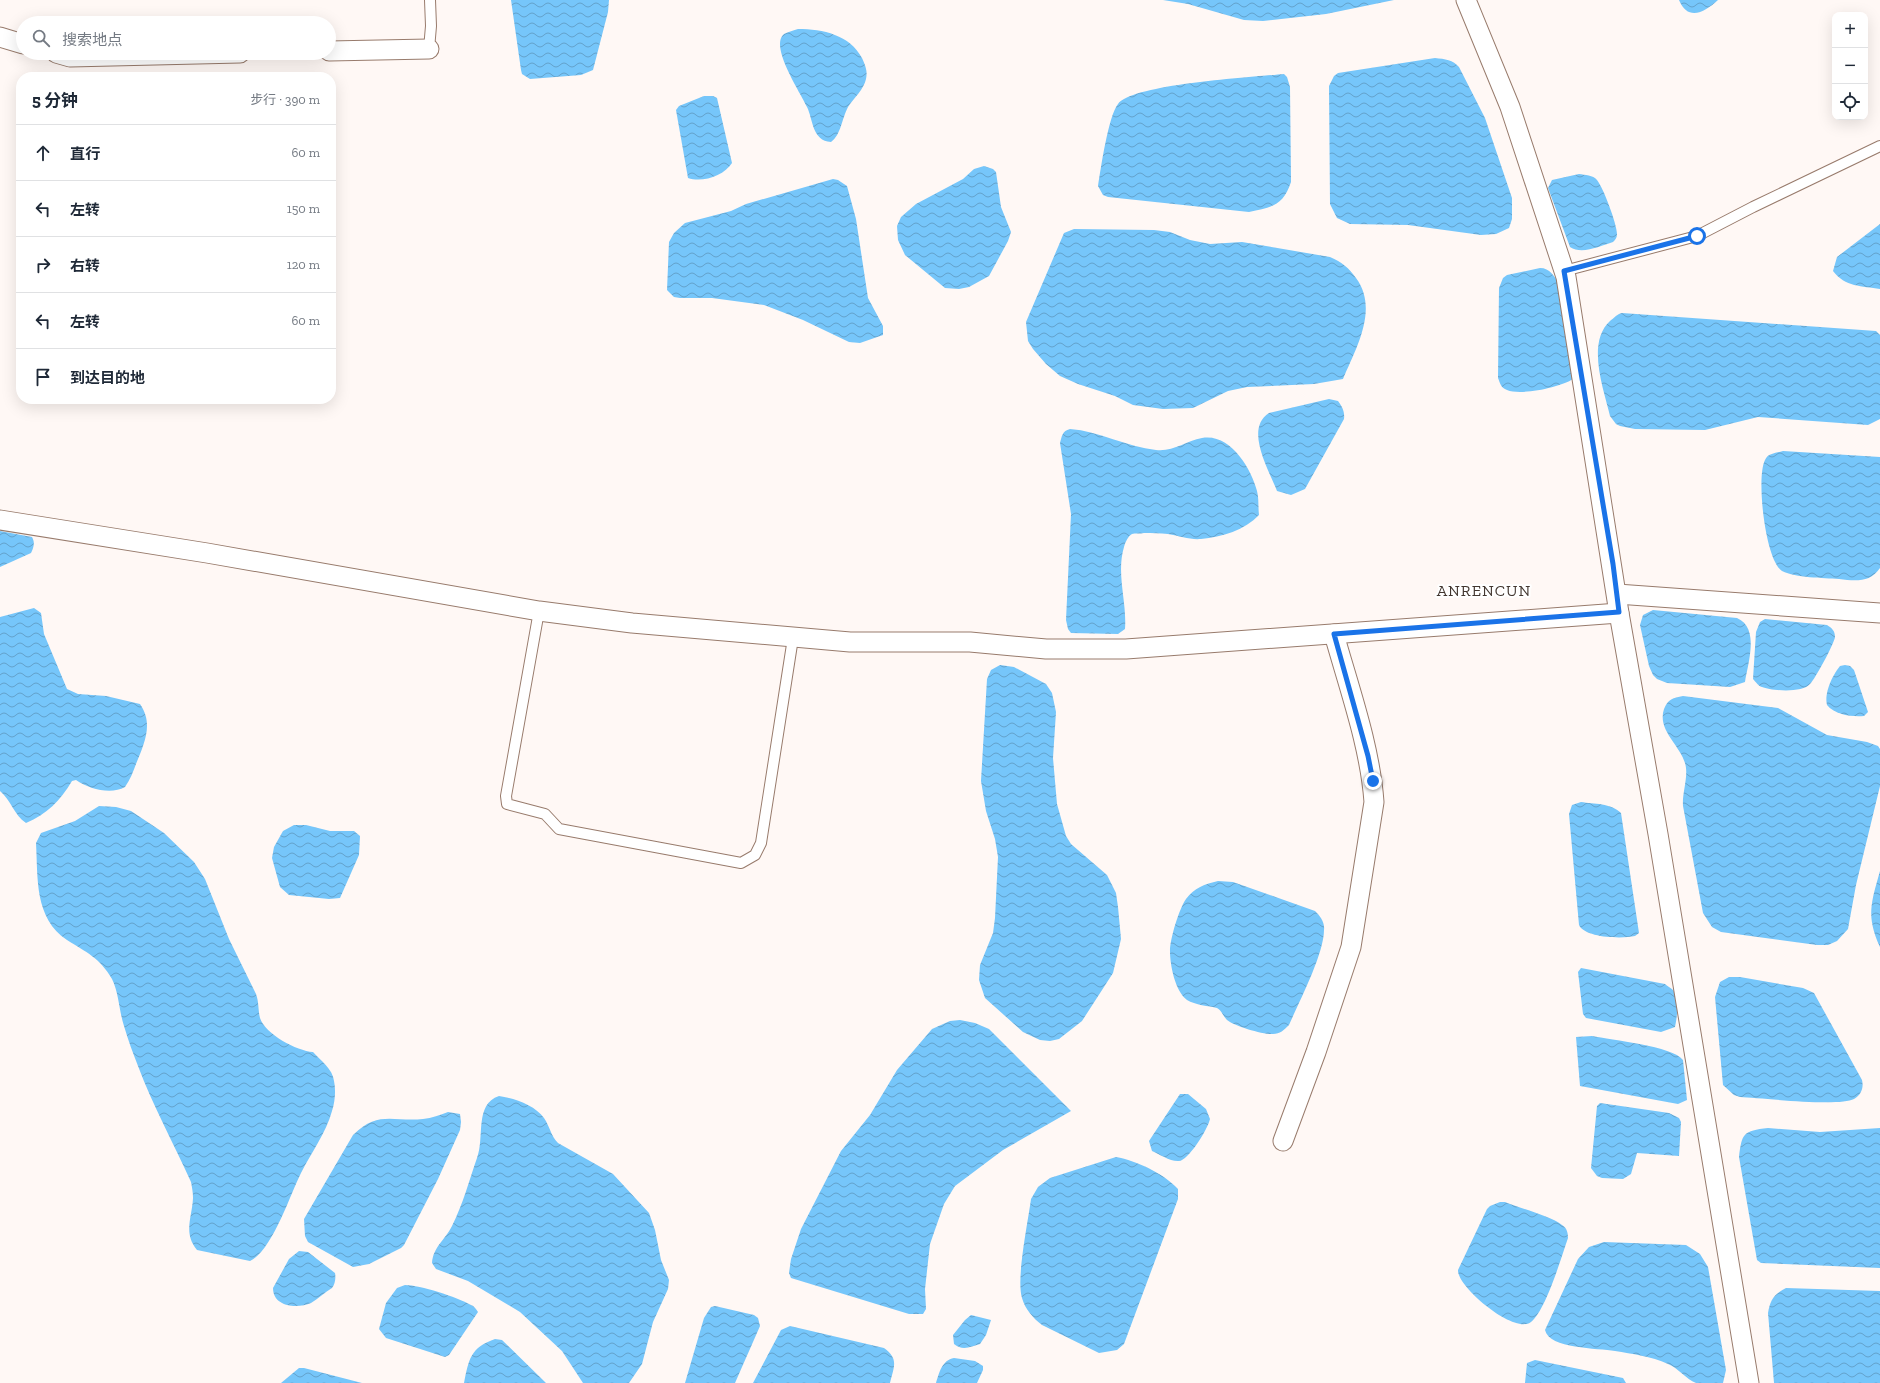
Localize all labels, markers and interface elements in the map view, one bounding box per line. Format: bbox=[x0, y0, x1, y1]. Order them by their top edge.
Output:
map controls bbox=[1832, 12, 1868, 120]
button: + bbox=[1832, 12, 1868, 48]
search box bbox=[16, 16, 336, 60]
icon: search bbox=[30, 27, 52, 49]
text: 搜索地点 bbox=[62, 31, 122, 49]
button: − bbox=[1832, 48, 1868, 84]
button: locate bbox=[1832, 84, 1868, 120]
text: 5 分钟 bbox=[32, 90, 78, 110]
text: 步行 · 390 m bbox=[250, 92, 320, 107]
icon: ahead bbox=[32, 142, 54, 164]
text: 直行 bbox=[70, 145, 100, 163]
text: 60 m bbox=[291, 145, 320, 160]
icon: left bbox=[32, 198, 54, 220]
text: 左转 bbox=[70, 201, 100, 219]
text: 150 m bbox=[287, 201, 320, 216]
route start bbox=[1688, 227, 1706, 245]
icon: right bbox=[32, 254, 54, 276]
text: 右转 bbox=[70, 257, 100, 275]
text: 120 m bbox=[287, 257, 320, 272]
icon: left bbox=[32, 310, 54, 332]
text: 左转 bbox=[70, 313, 100, 331]
text: 60 m bbox=[291, 313, 320, 328]
icon: arrive bbox=[32, 366, 54, 388]
text: 到达目的地 bbox=[70, 369, 145, 387]
district label: ANRENCUN bbox=[1437, 581, 1531, 600]
route end bbox=[1364, 772, 1382, 790]

